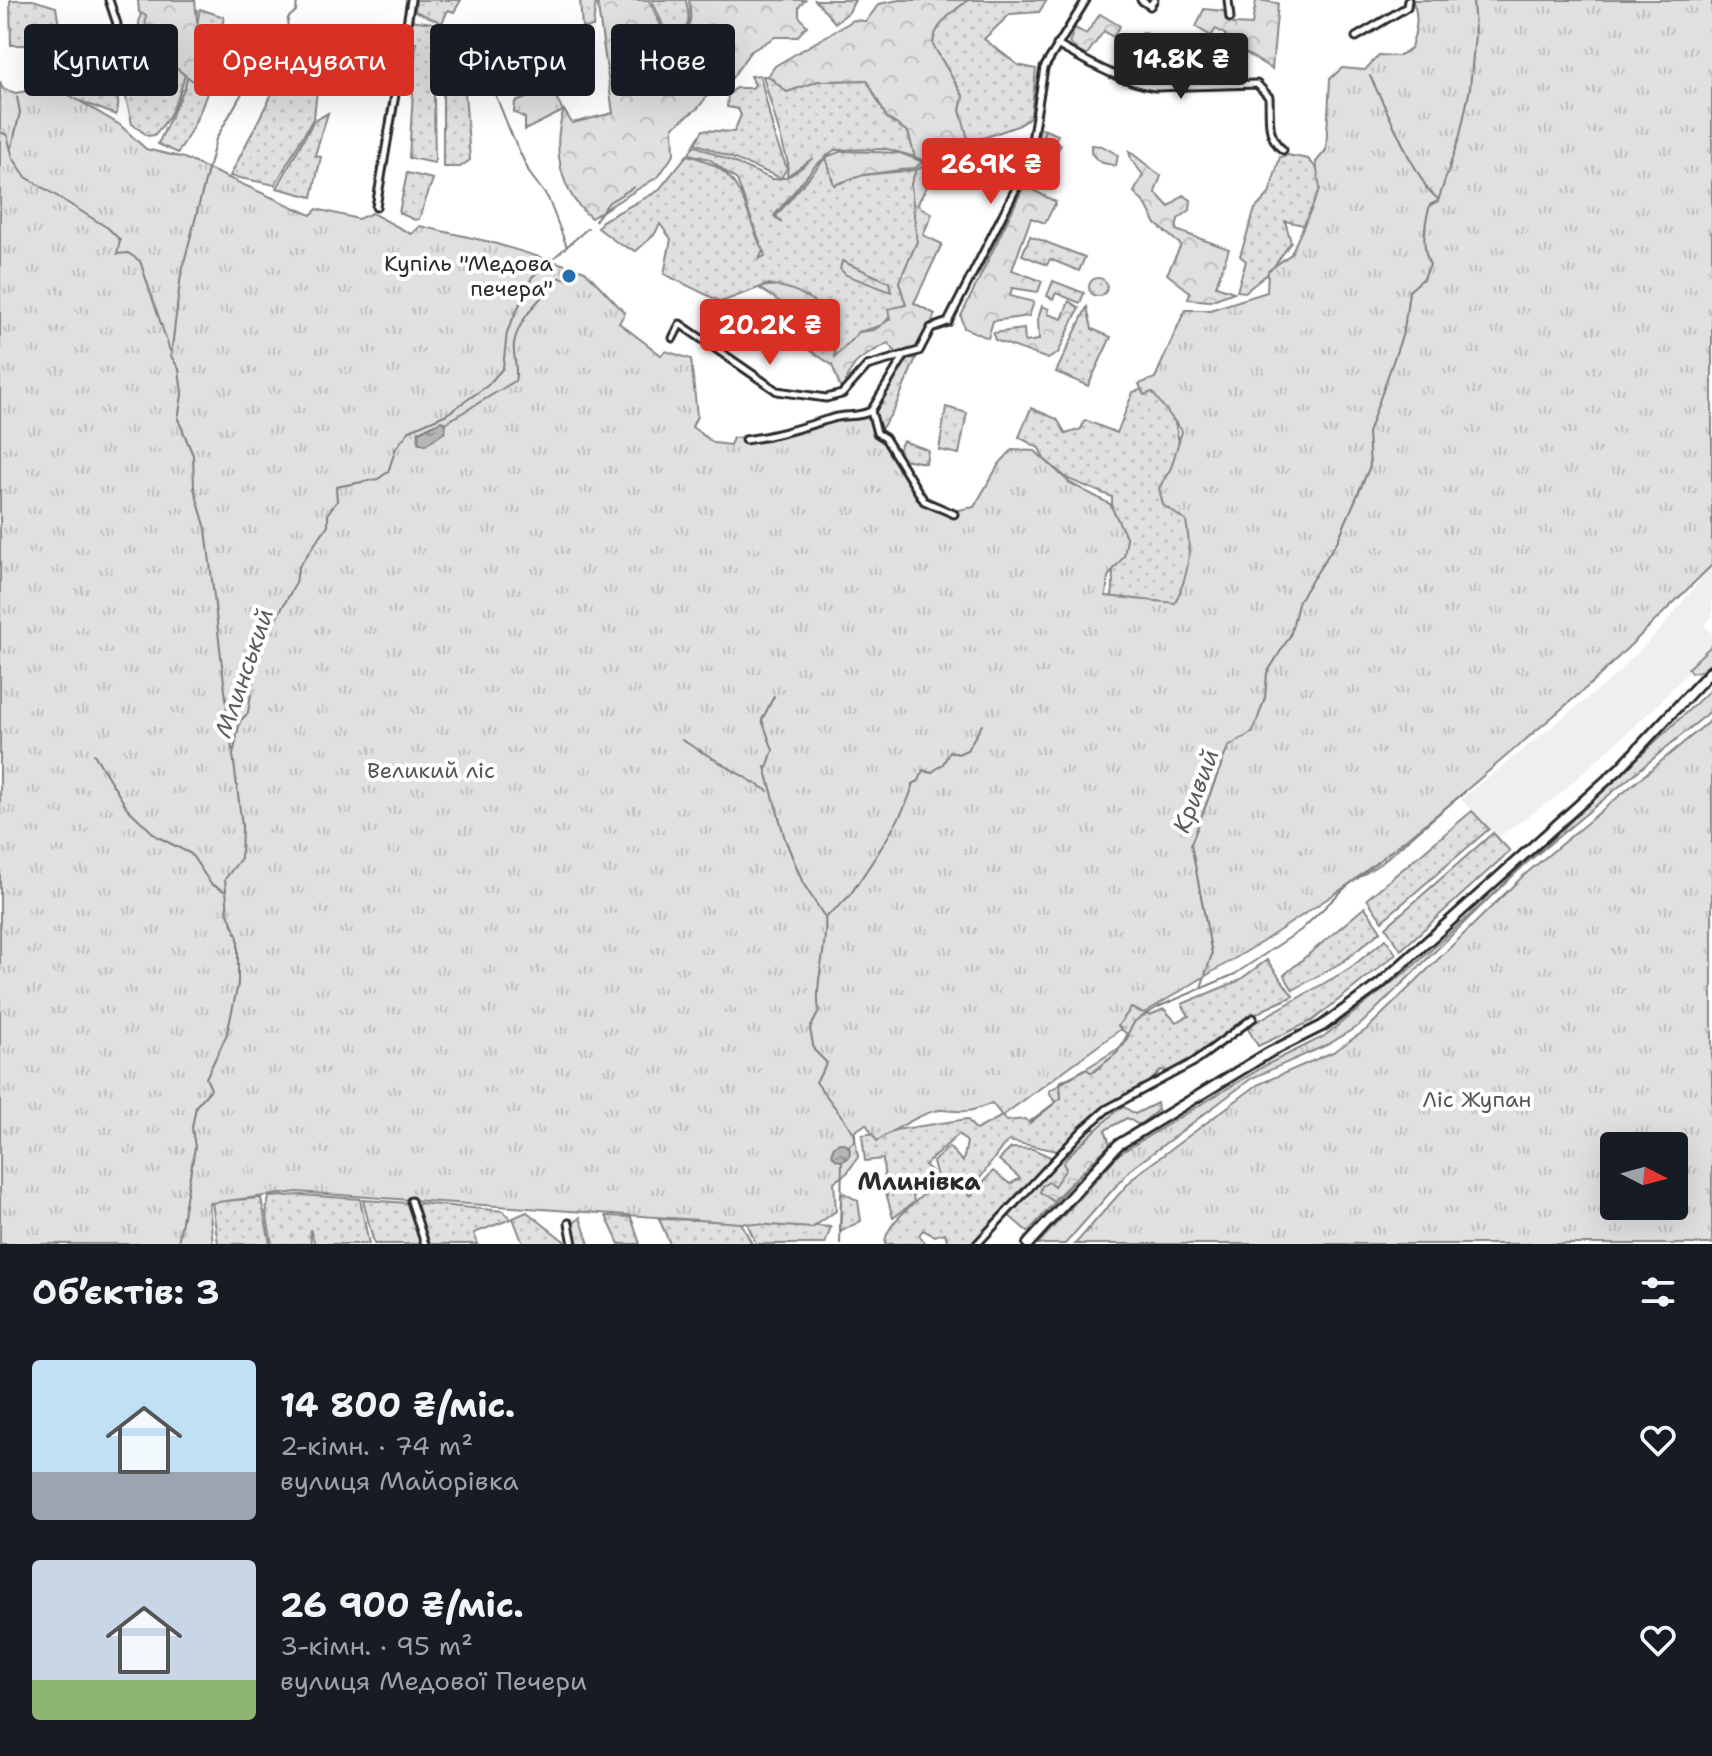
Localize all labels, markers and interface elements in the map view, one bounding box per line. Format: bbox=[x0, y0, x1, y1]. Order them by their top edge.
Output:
chip: Купити bbox=[24, 24, 178, 96]
chip: Орендувати bbox=[194, 24, 414, 96]
chip: Фільтри bbox=[430, 24, 595, 96]
chip: Нове bbox=[611, 24, 735, 96]
pin: 14.8K ₴ bbox=[1107, 33, 1255, 101]
text: 14.8K ₴ bbox=[1132, 41, 1230, 76]
pin: 26.9K ₴ bbox=[917, 138, 1065, 206]
text: 26.9K ₴ bbox=[940, 146, 1042, 181]
place label: Купіль "Медова печера" bbox=[384, 249, 553, 303]
marker: Купіль "Медова печера" bbox=[560, 267, 578, 285]
pin: 20.2K ₴ bbox=[696, 299, 844, 367]
text: 20.2K ₴ bbox=[718, 307, 822, 342]
water label: Млинський bbox=[207, 604, 281, 742]
water label: Кривий bbox=[1165, 744, 1227, 838]
park label: Великий ліс bbox=[367, 756, 495, 785]
park label: Ліс Жупан bbox=[1422, 1085, 1532, 1114]
north arrow bbox=[1600, 1132, 1688, 1220]
map controls bbox=[1600, 1132, 1688, 1220]
district label: Млинівка bbox=[857, 1166, 981, 1198]
text: Об’єктів: 3 bbox=[32, 1269, 220, 1315]
icon: filters bbox=[1636, 1270, 1680, 1314]
text: 14 800 ₴/міс. bbox=[280, 1382, 515, 1428]
icon: home bbox=[96, 1392, 192, 1488]
icon: heart bbox=[1636, 1418, 1680, 1462]
text: 2-кімн. · 74 m² bbox=[280, 1428, 473, 1463]
text: вулиця Майорівка bbox=[280, 1463, 519, 1498]
text: 26 900 ₴/міс. bbox=[280, 1582, 524, 1628]
icon: home bbox=[96, 1592, 192, 1688]
icon: heart bbox=[1636, 1618, 1680, 1662]
text: 3-кімн. · 95 m² bbox=[280, 1628, 473, 1663]
text: вулиця Медової Печери bbox=[280, 1663, 587, 1698]

